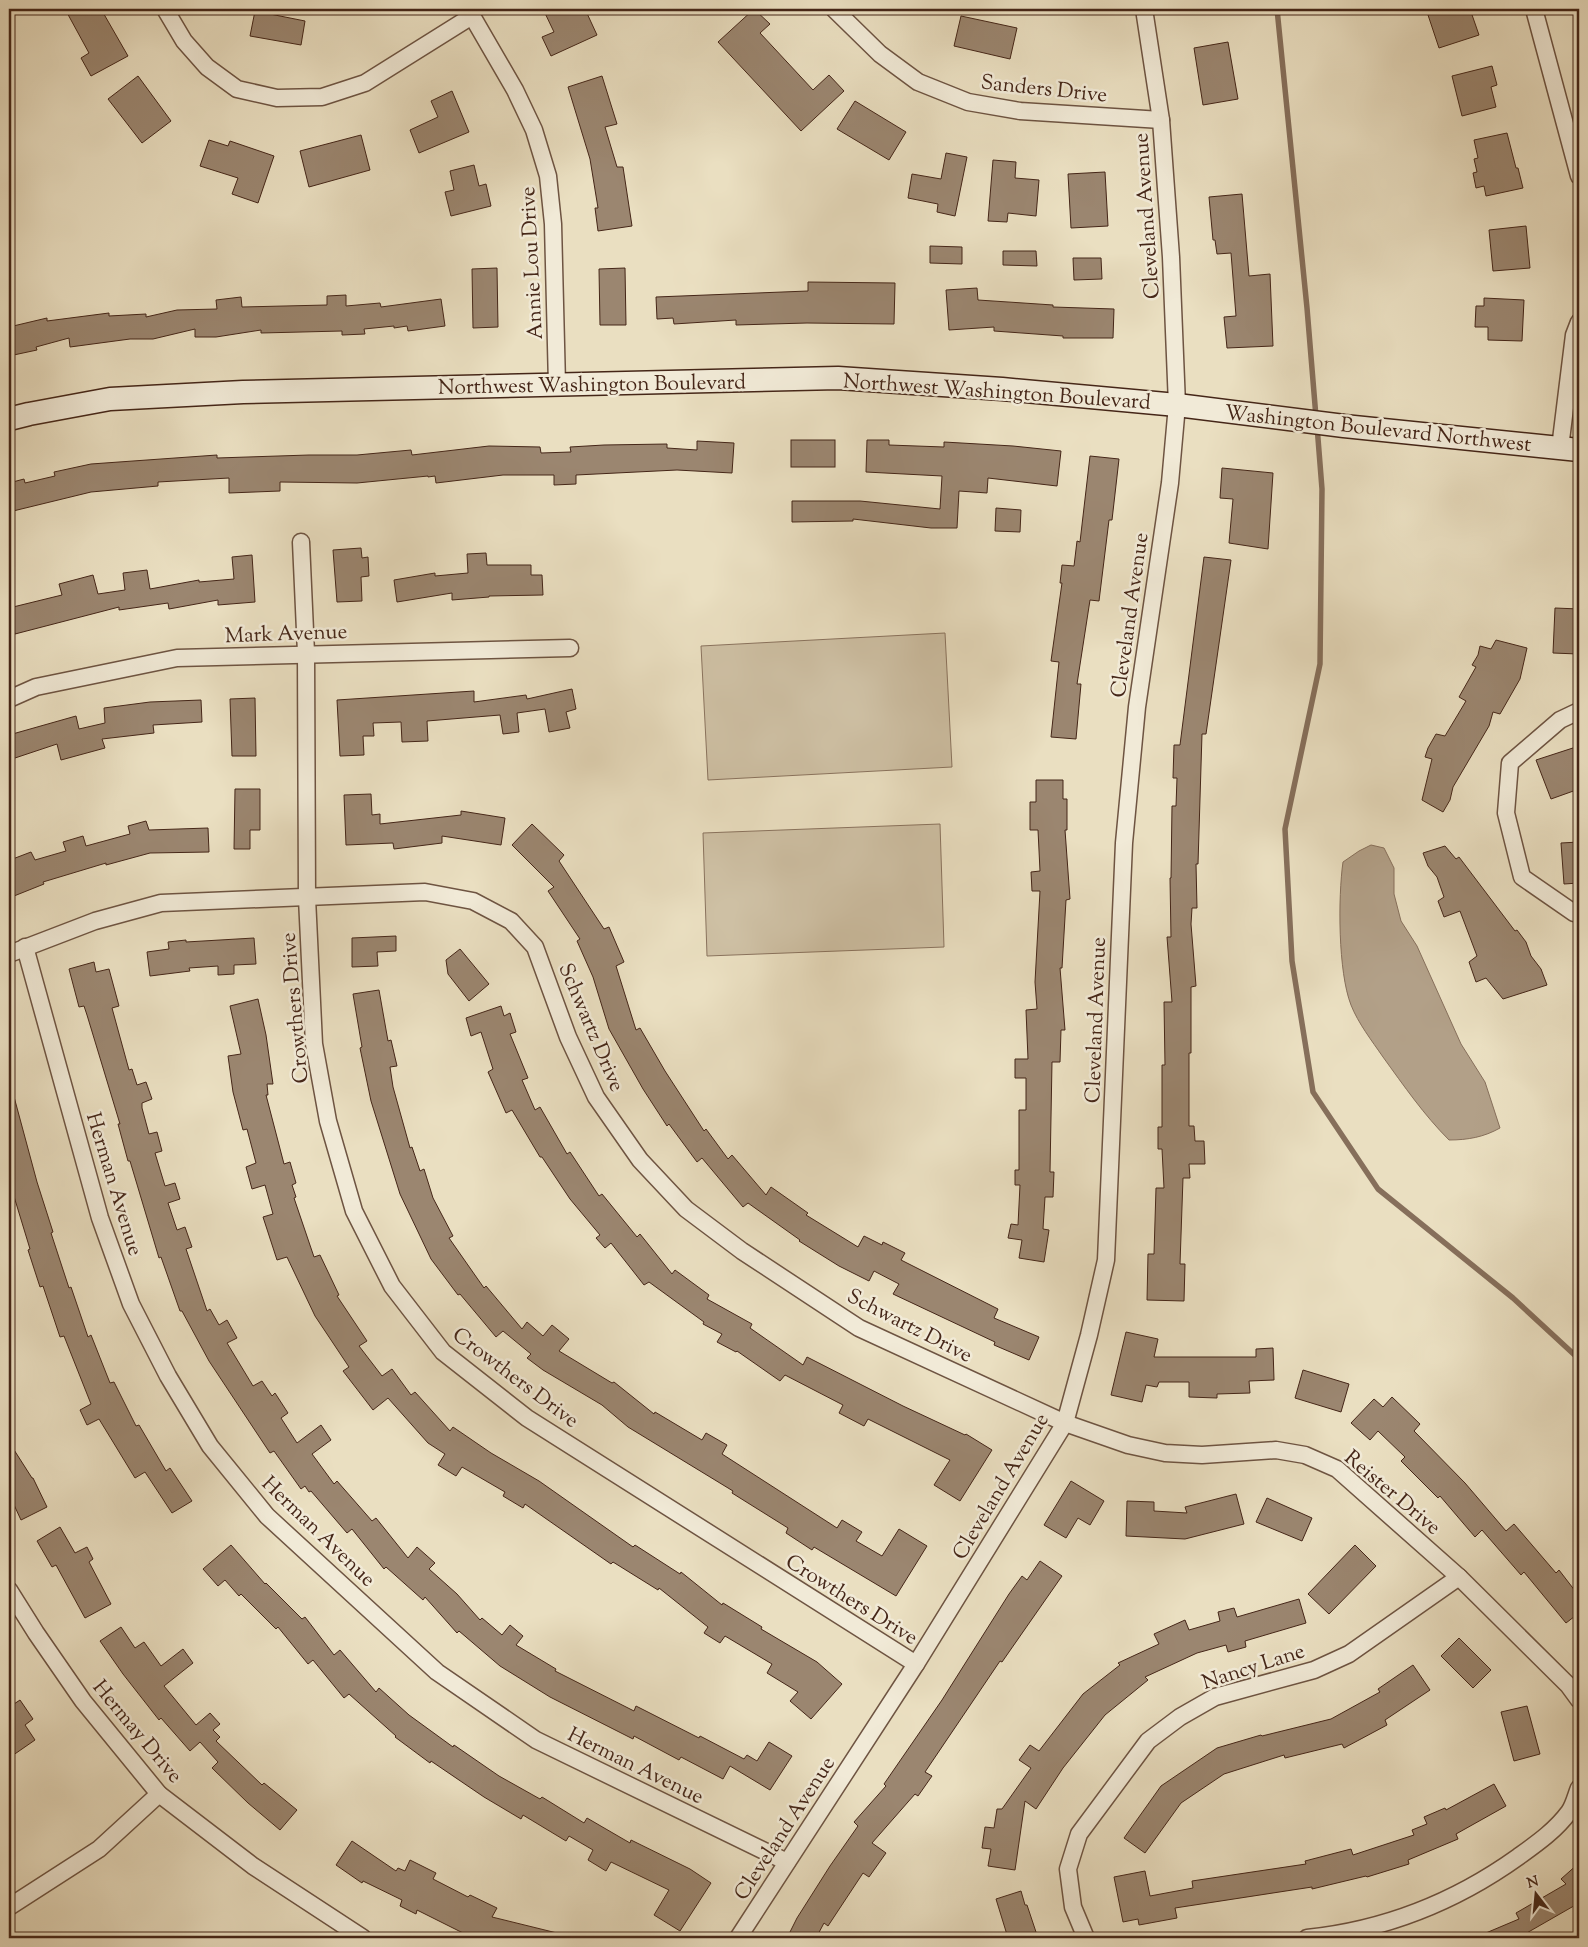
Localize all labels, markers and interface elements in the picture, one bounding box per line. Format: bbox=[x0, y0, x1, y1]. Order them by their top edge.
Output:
street label: Sanders Drive bbox=[979, 68, 1108, 112]
street label: Cleveland Avenue bbox=[1127, 132, 1169, 300]
street label: Annie Lou Drive bbox=[514, 186, 552, 340]
street label: Northwest Washington Boulevard bbox=[842, 367, 1152, 419]
street label: Northwest Washington Boulevard bbox=[438, 368, 747, 404]
street label: Washington Boulevard Northwest bbox=[1223, 399, 1533, 461]
street label: Cleveland Avenue bbox=[1105, 531, 1157, 700]
street label: Mark Avenue bbox=[224, 618, 348, 652]
street label: Crowthers Drive bbox=[274, 931, 318, 1085]
street label: Cleveland Avenue bbox=[1079, 936, 1115, 1104]
street label: Schwartz Drive bbox=[550, 959, 631, 1097]
street label: Herman Avenue bbox=[77, 1109, 149, 1260]
street label: Schwartz Drive bbox=[841, 1282, 977, 1371]
street label: Crowthers Drive bbox=[445, 1321, 584, 1436]
street label: Cleveland Avenue bbox=[946, 1408, 1057, 1566]
street label: Reister Drive bbox=[1337, 1444, 1447, 1543]
street label: Herman Avenue bbox=[254, 1470, 381, 1595]
street label: Crowthers Drive bbox=[779, 1548, 923, 1654]
street label: Nancy Lane bbox=[1198, 1637, 1309, 1699]
street label: Hermay Drive bbox=[84, 1674, 189, 1790]
street label: Herman Avenue bbox=[562, 1721, 708, 1813]
street label: Cleveland Avenue bbox=[728, 1751, 844, 1907]
north arrow bbox=[1510, 1870, 1560, 1920]
text: N bbox=[1525, 1872, 1541, 1895]

